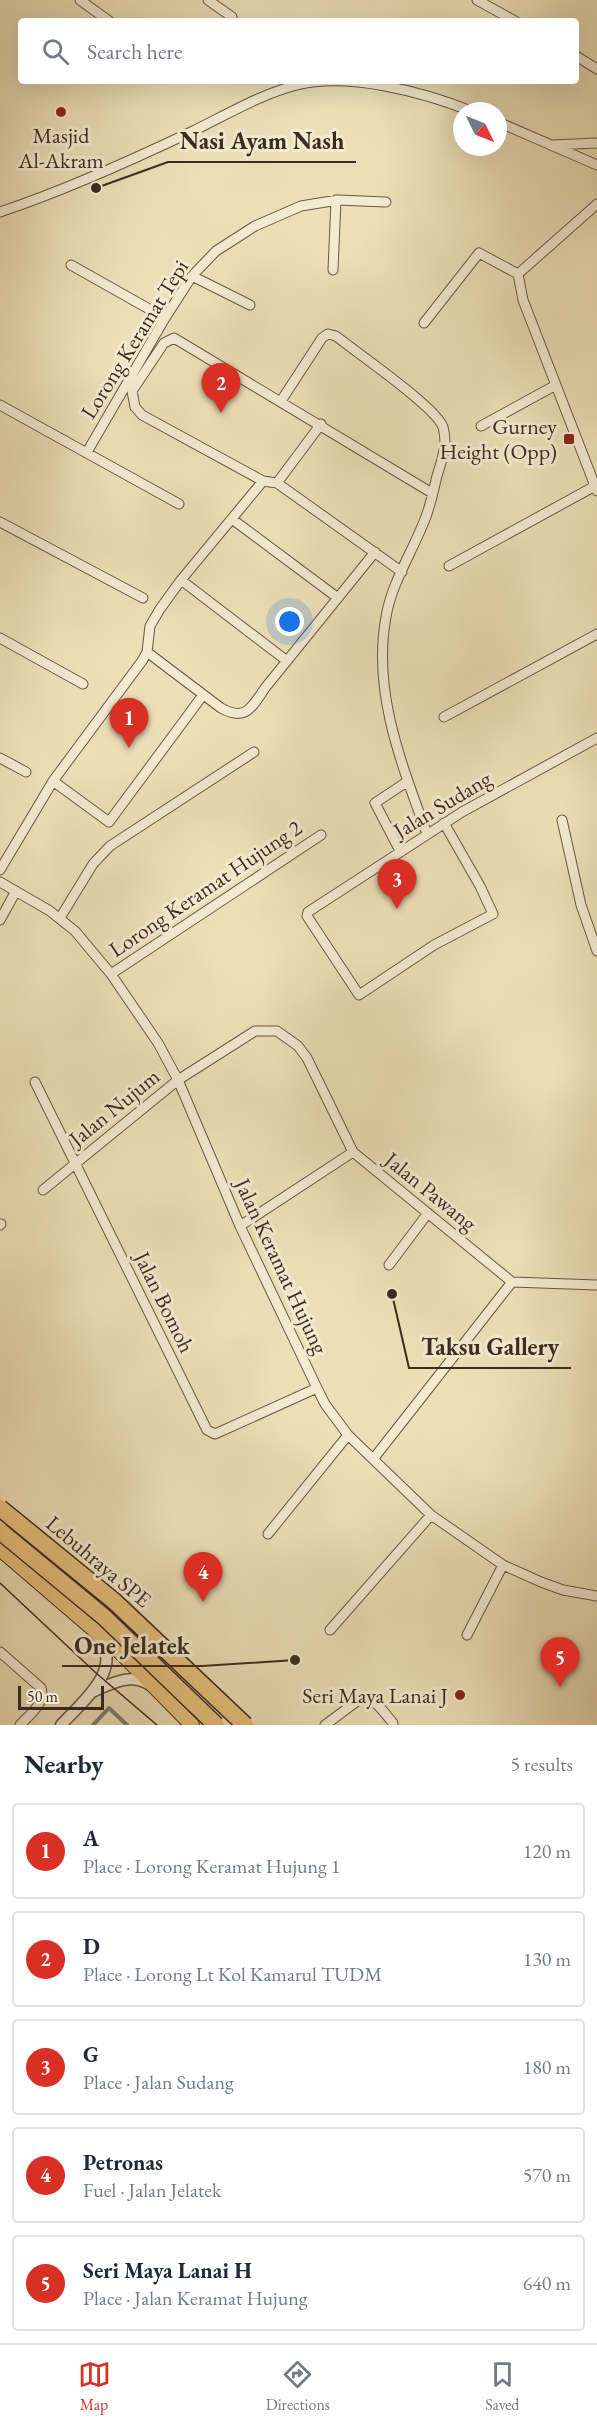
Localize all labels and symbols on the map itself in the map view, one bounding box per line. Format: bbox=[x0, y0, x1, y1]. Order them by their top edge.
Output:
north arrow bbox=[453, 102, 507, 156]
marker: Masjid Al-Akram bbox=[54, 105, 68, 119]
callout: Nasi Ayam Nash bbox=[168, 120, 356, 162]
place label: Masjid Al-Akram bbox=[17, 121, 104, 175]
text: Nasi Ayam Nash bbox=[180, 125, 345, 157]
street label: Lorong Keramat Tepi bbox=[74, 254, 195, 424]
pin: 2 bbox=[202, 364, 240, 413]
place label: Gurney Height (Opp) bbox=[440, 412, 557, 466]
marker: Gurney Height (Opp) bbox=[562, 432, 576, 446]
your location bbox=[275, 607, 304, 636]
pin: 1 bbox=[110, 698, 148, 748]
street label: Jalan Sudang bbox=[386, 764, 497, 846]
street label: Lorong Keramat Hujung 2 bbox=[103, 813, 308, 964]
pin: 3 bbox=[378, 860, 416, 909]
street label: Jalan Nujum bbox=[61, 1062, 166, 1154]
street label: Jalan Pawang bbox=[377, 1144, 483, 1238]
street label: Jalan Keramat Hujung bbox=[227, 1172, 335, 1359]
street label: Jalan Bomoh bbox=[127, 1245, 202, 1358]
callout: Taksu Gallery bbox=[409, 1326, 571, 1368]
text: Taksu Gallery bbox=[421, 1331, 559, 1363]
street label: Lebuhraya SPE bbox=[40, 1509, 157, 1614]
pin: 4 bbox=[184, 1552, 222, 1602]
callout: One Jelatek bbox=[62, 1624, 202, 1666]
text: One Jelatek bbox=[74, 1630, 191, 1661]
pin: 5 bbox=[540, 1638, 580, 1687]
place label: Seri Maya Lanai J bbox=[302, 1681, 448, 1710]
scale bar bbox=[18, 1683, 104, 1710]
marker: Seri Maya Lanai J bbox=[453, 1688, 467, 1702]

